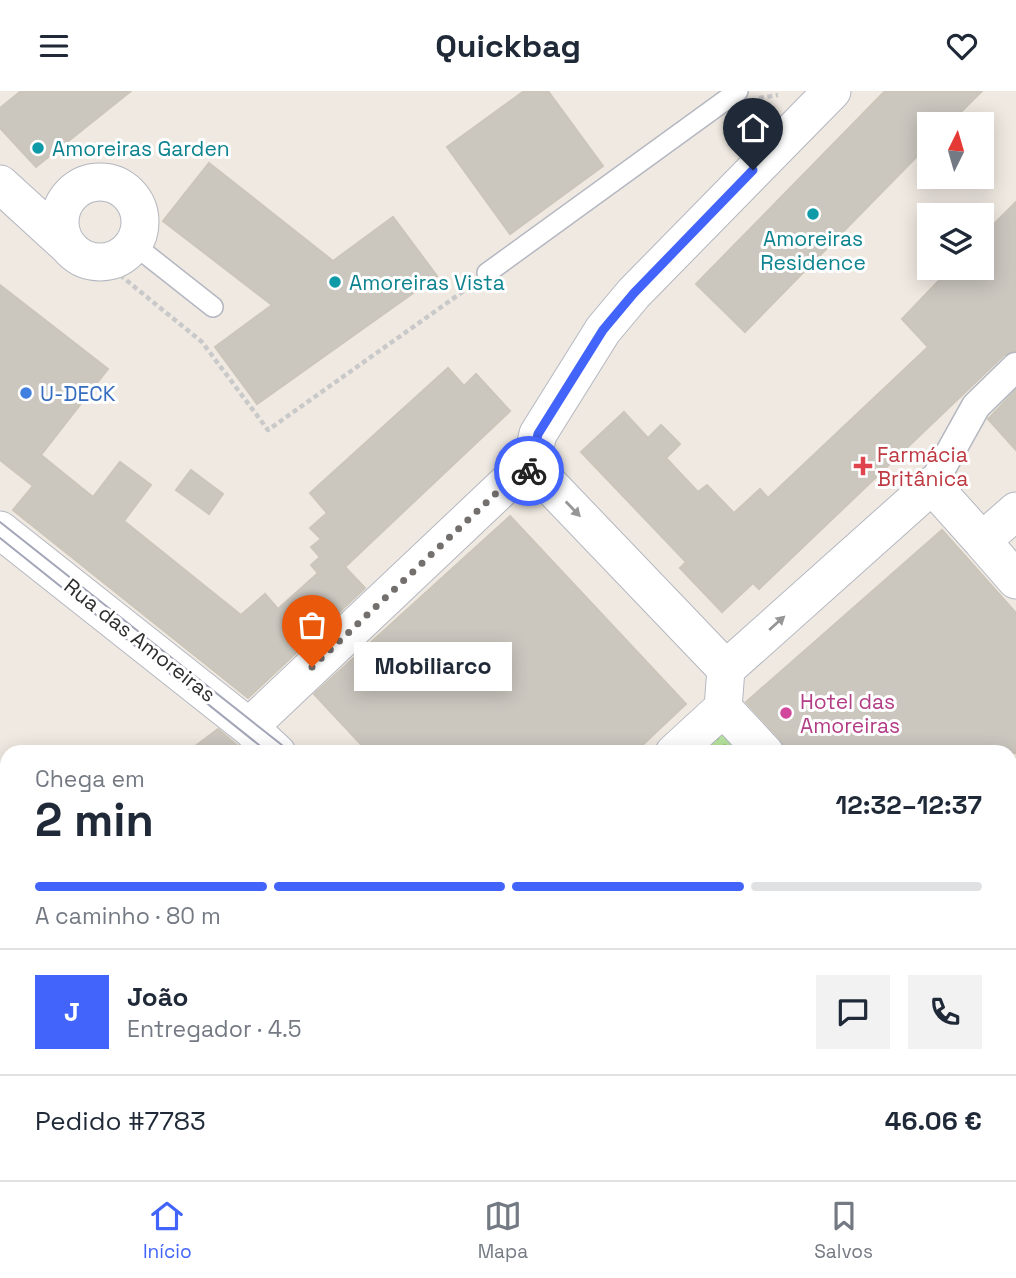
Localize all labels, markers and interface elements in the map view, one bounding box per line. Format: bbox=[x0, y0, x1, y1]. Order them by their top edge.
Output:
text: Quickbag bbox=[435, 26, 581, 66]
icon: menu bbox=[35, 27, 73, 65]
icon: heart bbox=[943, 27, 981, 65]
pin bbox=[723, 98, 783, 170]
icon: home bbox=[734, 109, 772, 147]
north arrow bbox=[917, 112, 994, 189]
map controls bbox=[917, 112, 994, 280]
place label: Amoreiras Garden bbox=[52, 135, 230, 162]
marker: Amoreiras Garden bbox=[30, 140, 46, 156]
button: layers bbox=[917, 203, 994, 280]
marker: Amoreiras Residence bbox=[805, 206, 821, 222]
place label: Amoreiras Residence bbox=[760, 225, 866, 276]
place label: Amoreiras Vista bbox=[349, 269, 505, 296]
marker: Amoreiras Vista bbox=[327, 274, 343, 290]
place label: U-DECK bbox=[40, 380, 116, 407]
marker: U-DECK bbox=[18, 385, 34, 401]
courier bbox=[494, 436, 564, 506]
place label: Farmácia Britânica bbox=[877, 441, 968, 492]
icon: bike bbox=[510, 452, 548, 490]
marker: Farmácia Britânica bbox=[855, 458, 871, 474]
one-way arrow bbox=[564, 500, 580, 517]
street label: Rua das Amoreiras bbox=[59, 572, 221, 708]
pin bbox=[282, 595, 342, 667]
icon: bag bbox=[293, 606, 331, 644]
one-way arrow bbox=[768, 615, 786, 631]
callout: Mobiliarco bbox=[354, 643, 512, 691]
text: Mobiliarco bbox=[375, 651, 491, 681]
place label: Hotel das Amoreiras bbox=[800, 688, 900, 739]
marker: Hotel das Amoreiras bbox=[778, 705, 794, 721]
text: Chega em bbox=[35, 764, 145, 794]
text: 12:32–12:37 bbox=[835, 788, 982, 822]
text: 2 min bbox=[35, 791, 154, 849]
text: A caminho · 80 m bbox=[35, 901, 221, 931]
button: chat bbox=[816, 975, 890, 1049]
button: phone bbox=[908, 975, 982, 1049]
text: João bbox=[127, 980, 188, 1014]
text: J bbox=[64, 995, 80, 1029]
text: Entregador · 4.5 bbox=[127, 1014, 302, 1044]
text: Pedido #7783 bbox=[35, 1104, 206, 1138]
text: 46.06 € bbox=[885, 1104, 982, 1138]
tab: Início bbox=[143, 1197, 192, 1264]
tab: Mapa bbox=[478, 1197, 528, 1264]
tab: Salvos bbox=[814, 1197, 873, 1264]

